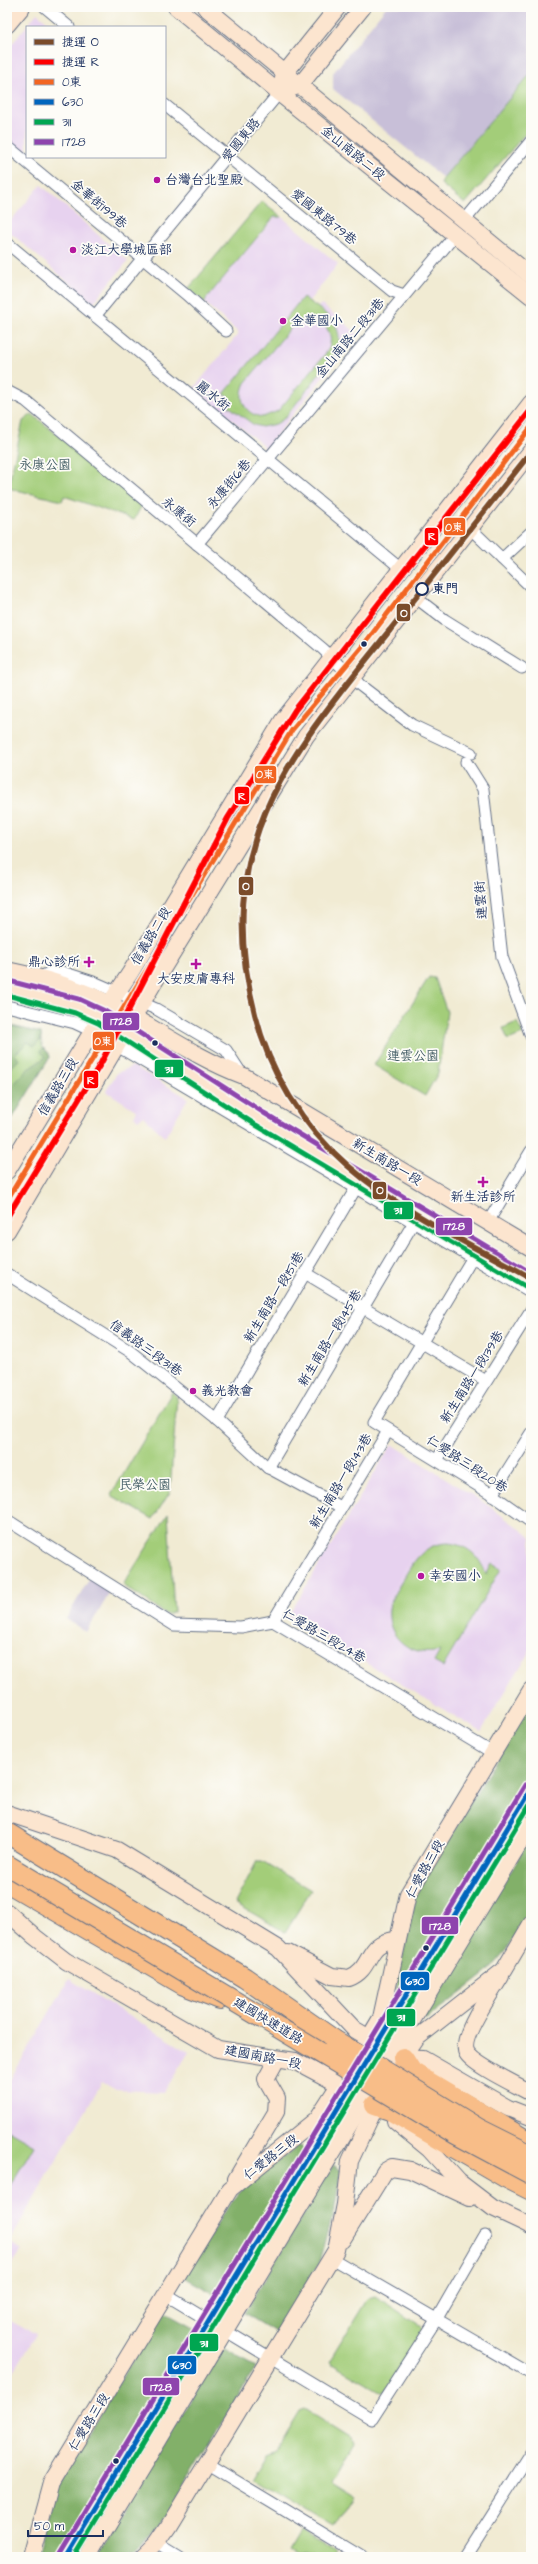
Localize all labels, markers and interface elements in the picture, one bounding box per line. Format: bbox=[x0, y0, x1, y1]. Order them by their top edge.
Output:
legend bbox=[26, 26, 166, 158]
text: 捷運 O bbox=[62, 34, 99, 51]
text: 捷運 R bbox=[62, 54, 99, 71]
text: 0東 bbox=[62, 74, 82, 91]
text: 630 bbox=[62, 94, 84, 111]
text: 311 bbox=[62, 114, 72, 131]
street label: 愛國東路 bbox=[218, 114, 264, 166]
street label: 金山南路二段 bbox=[317, 121, 389, 185]
text: 1728 bbox=[62, 134, 86, 151]
place label: 台灣台北聖殿 bbox=[165, 171, 243, 189]
street label: 金華街199巷 bbox=[67, 175, 131, 233]
marker: 台灣台北聖殿 bbox=[152, 175, 162, 185]
street label: 愛國東路79巷 bbox=[287, 185, 361, 249]
place label: 淡江大學城區部 bbox=[81, 241, 172, 259]
marker: 淡江大學城區部 bbox=[68, 245, 78, 255]
street label: 金山南路二段31巷 bbox=[311, 294, 389, 382]
place label: 金華國小 bbox=[291, 312, 343, 330]
marker: 金華國小 bbox=[278, 316, 288, 326]
street label: 麗水街 bbox=[192, 377, 234, 415]
street label: 永康街6巷 bbox=[203, 455, 255, 513]
park label: 永康公園 bbox=[19, 456, 71, 474]
street label: 永康街 bbox=[158, 493, 200, 531]
line badge: 0東 bbox=[443, 517, 466, 536]
text: 0東 bbox=[445, 520, 463, 535]
line badge: R bbox=[424, 527, 439, 546]
text: R bbox=[428, 529, 436, 544]
place label: 東門 bbox=[432, 580, 458, 598]
marker: 東門 bbox=[415, 582, 429, 596]
line badge: O bbox=[396, 603, 411, 622]
text: O bbox=[400, 606, 408, 621]
unlabelled marker bbox=[359, 639, 369, 649]
line badge: 0東 bbox=[254, 765, 277, 784]
text: 0東 bbox=[256, 767, 274, 782]
line badge: R bbox=[234, 786, 250, 805]
text: R bbox=[238, 789, 246, 804]
line badge: O bbox=[238, 876, 254, 896]
text: O bbox=[242, 879, 250, 894]
street label: 連雲街 bbox=[470, 880, 492, 920]
street label: 信義路二段 bbox=[127, 904, 175, 968]
place label: 鼎心診所 bbox=[28, 953, 80, 971]
marker: 鼎心診所 bbox=[83, 956, 95, 968]
marker: 大安皮膚專科 bbox=[190, 958, 202, 970]
place label: 大安皮膚專科 bbox=[157, 970, 236, 988]
line badge: 1728 bbox=[102, 1012, 140, 1031]
text: 1728 bbox=[110, 1014, 133, 1029]
line badge: 0東 bbox=[92, 1031, 115, 1051]
text: 0東 bbox=[94, 1034, 112, 1049]
unlabelled marker bbox=[150, 1038, 160, 1048]
park label: 連雲公園 bbox=[387, 1047, 439, 1065]
street label: 信義路三段 bbox=[34, 1055, 82, 1119]
line badge: 311 bbox=[154, 1059, 184, 1078]
text: 311 bbox=[164, 1062, 174, 1077]
line badge: R bbox=[83, 1070, 99, 1089]
text: R bbox=[87, 1073, 95, 1088]
street label: 新生南路一段 bbox=[349, 1134, 425, 1190]
marker: 新生活診所 bbox=[477, 1176, 489, 1188]
line badge: O bbox=[372, 1181, 387, 1200]
text: O bbox=[376, 1183, 384, 1198]
place label: 新生活診所 bbox=[450, 1188, 516, 1206]
line badge: 311 bbox=[383, 1201, 414, 1220]
text: 311 bbox=[393, 1203, 403, 1218]
line badge: 1728 bbox=[435, 1217, 473, 1236]
text: 1728 bbox=[443, 1219, 466, 1234]
street label: 新生南路一段151巷 bbox=[240, 1248, 308, 1346]
street label: 新生南路一段145巷 bbox=[294, 1286, 366, 1390]
street label: 信義路三段31巷 bbox=[106, 1315, 186, 1381]
street label: 新生南路一段139巷 bbox=[436, 1327, 508, 1427]
place label: 義光教會 bbox=[201, 1382, 253, 1400]
marker: 義光教會 bbox=[188, 1386, 198, 1396]
street label: 新生南路一段143巷 bbox=[305, 1430, 377, 1532]
street label: 仁愛路三段20巷 bbox=[423, 1431, 511, 1497]
park label: 民榮公園 bbox=[119, 1476, 171, 1494]
place label: 幸安國小 bbox=[429, 1567, 481, 1585]
marker: 幸安國小 bbox=[416, 1571, 426, 1581]
street label: 仁愛路三段24巷 bbox=[279, 1605, 369, 1667]
street label: 仁愛路三段 bbox=[401, 1836, 449, 1902]
line badge: 1728 bbox=[421, 1916, 459, 1935]
text: 1728 bbox=[429, 1919, 452, 1934]
unlabelled marker bbox=[421, 1943, 431, 1953]
line badge: 630 bbox=[400, 1971, 430, 1991]
text: 630 bbox=[405, 1974, 425, 1989]
street label: 建國快速道路 bbox=[230, 1993, 306, 2049]
line badge: 311 bbox=[386, 2008, 416, 2027]
text: 311 bbox=[396, 2010, 406, 2025]
street label: 建國南路一段 bbox=[223, 2041, 303, 2073]
street label: 仁愛路三段 bbox=[240, 2130, 302, 2184]
line badge: 311 bbox=[189, 2333, 219, 2352]
text: 311 bbox=[199, 2336, 209, 2351]
line badge: 630 bbox=[167, 2355, 197, 2375]
text: 630 bbox=[172, 2358, 192, 2373]
line badge: 1728 bbox=[142, 2377, 180, 2396]
text: 1728 bbox=[150, 2380, 173, 2395]
street label: 仁愛路三段 bbox=[64, 2390, 114, 2454]
unlabelled marker bbox=[111, 2456, 121, 2466]
scale bar bbox=[28, 2512, 103, 2538]
text: 50 m bbox=[34, 2518, 65, 2535]

